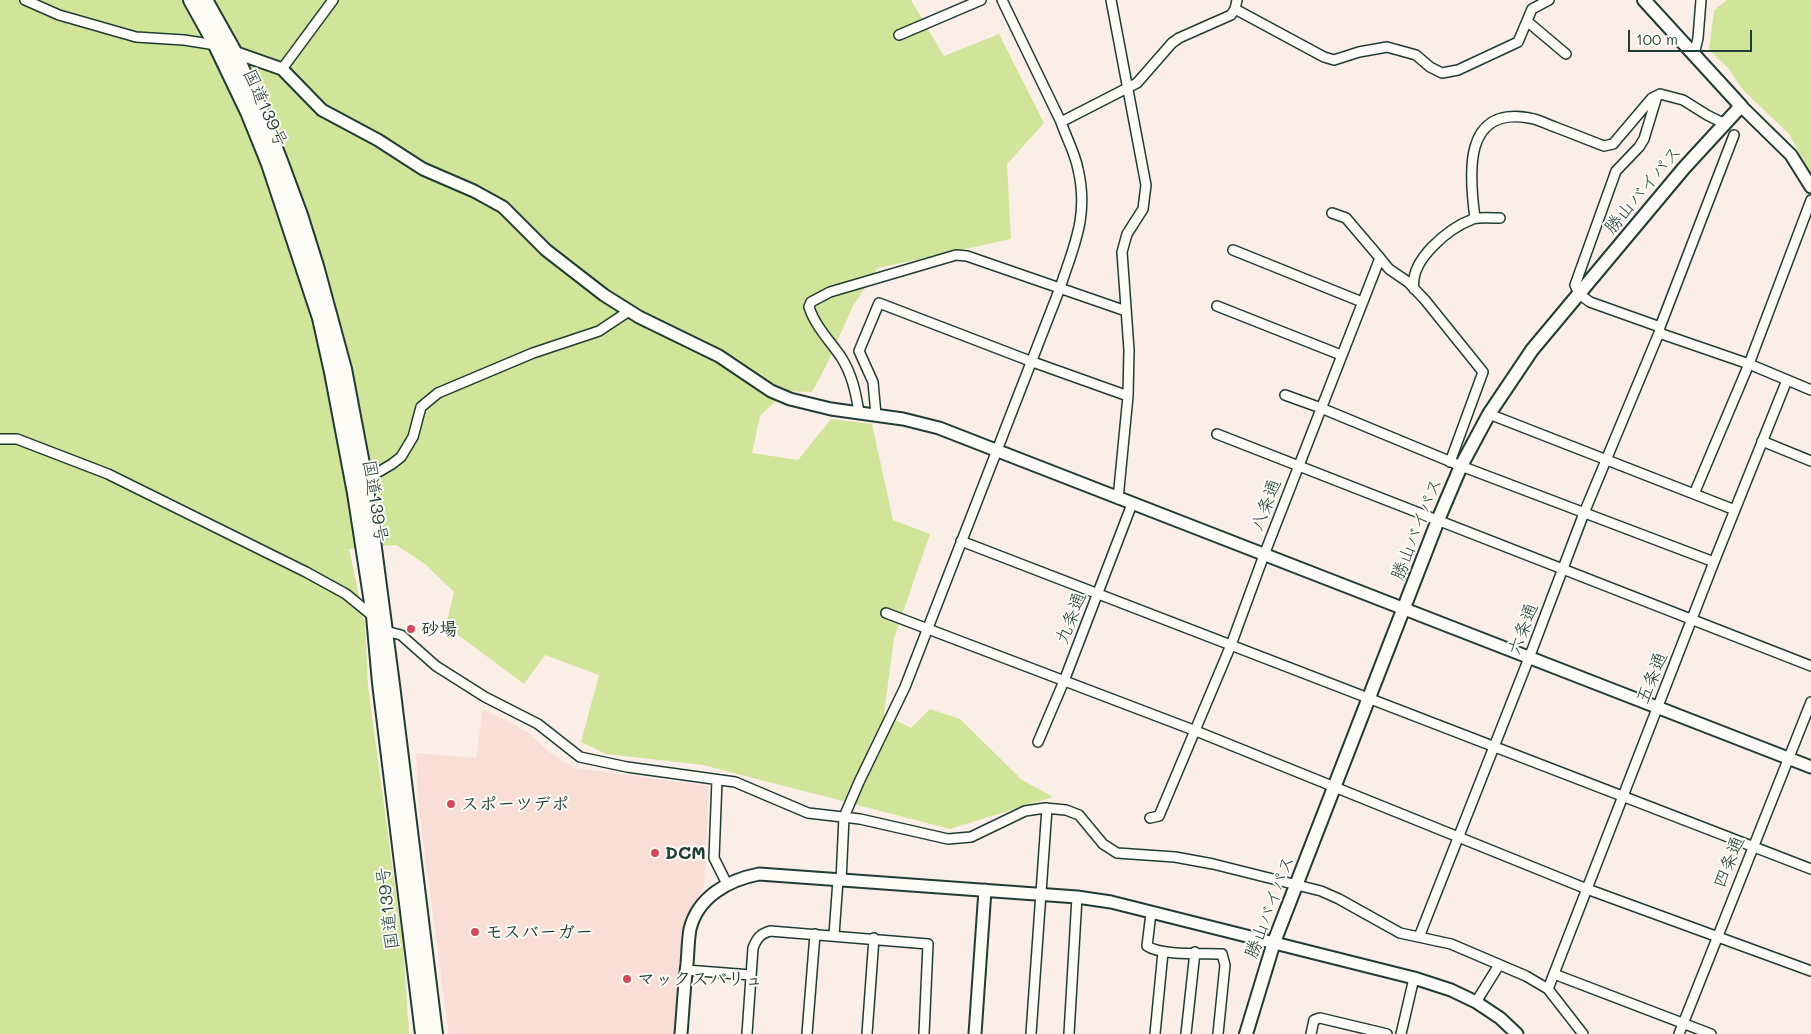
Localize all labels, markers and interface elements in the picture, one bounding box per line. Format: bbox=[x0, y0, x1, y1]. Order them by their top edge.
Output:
scale bar bbox=[1631, 20, 1755, 52]
text: 100 m bbox=[1636, 29, 1678, 49]
street label: 国道139号 bbox=[238, 66, 292, 150]
street label: 勝山バイパス bbox=[1600, 142, 1686, 238]
street label: 国道139号 bbox=[358, 458, 392, 544]
street label: 勝山バイパス bbox=[1387, 475, 1447, 583]
street label: 八条通 bbox=[1246, 476, 1286, 534]
street label: 九条通 bbox=[1051, 589, 1091, 647]
street label: 六条通 bbox=[1503, 600, 1543, 658]
place label: 砂場 bbox=[421, 618, 457, 640]
marker: 砂場 bbox=[405, 623, 417, 635]
street label: 五条通 bbox=[1632, 649, 1672, 707]
place label: スポーツデポ bbox=[461, 793, 569, 815]
marker: スポーツデポ bbox=[445, 798, 457, 810]
street label: 四条通 bbox=[1709, 833, 1749, 891]
place label: DCM bbox=[665, 842, 706, 864]
marker: DCM bbox=[649, 847, 661, 859]
street label: 勝山バイパス bbox=[1241, 853, 1299, 961]
street label: 国道139号 bbox=[372, 865, 404, 951]
place label: モスバーガー bbox=[485, 921, 593, 943]
marker: モスバーガー bbox=[469, 926, 481, 938]
place label: マックスバリュ bbox=[637, 968, 763, 990]
marker: マックスバリュ bbox=[621, 973, 633, 985]

